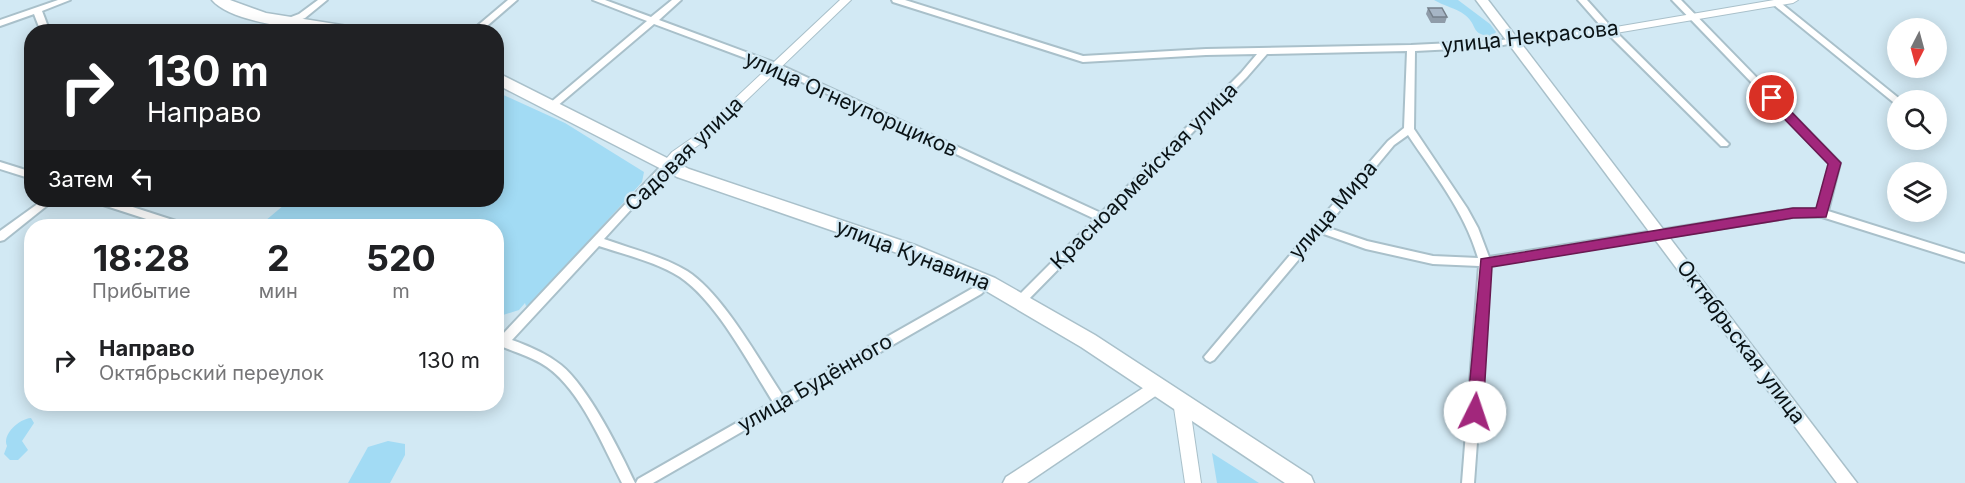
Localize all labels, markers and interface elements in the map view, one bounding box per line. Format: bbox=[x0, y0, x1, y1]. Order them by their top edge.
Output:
street label: улица Некрасова bbox=[1440, 15, 1620, 58]
north arrow bbox=[1887, 18, 1947, 78]
map controls bbox=[1887, 18, 1947, 222]
text: 130 m bbox=[147, 45, 269, 96]
street label: улица Огнеупорщиков bbox=[741, 45, 962, 162]
icon: right bbox=[48, 48, 126, 126]
pin bbox=[1746, 72, 1797, 123]
street label: Красноармейская улица bbox=[1045, 77, 1242, 274]
icon: arrive bbox=[1755, 81, 1788, 114]
button: search bbox=[1887, 90, 1947, 150]
street label: Садовая улица bbox=[620, 91, 748, 216]
text: Направо bbox=[147, 96, 262, 129]
street label: улица Мира bbox=[1283, 155, 1382, 264]
icon: left bbox=[126, 162, 159, 195]
button: layers bbox=[1887, 162, 1947, 222]
text: Затем bbox=[48, 166, 114, 192]
street label: улица Кунавина bbox=[832, 214, 994, 295]
text: 18:28 bbox=[93, 236, 190, 280]
text: 2 bbox=[267, 236, 290, 280]
text: 520 bbox=[366, 236, 436, 280]
street label: Октябрьская улица bbox=[1672, 255, 1811, 428]
text: Прибытие bbox=[92, 279, 191, 303]
text: мин bbox=[259, 279, 298, 303]
text: m bbox=[392, 279, 410, 303]
street label: улица Будённого bbox=[733, 328, 896, 437]
text: Направо bbox=[99, 335, 195, 361]
icon: right bbox=[48, 344, 81, 377]
text: 130 m bbox=[418, 347, 480, 373]
text: Октябрьский переулок bbox=[99, 361, 324, 385]
position arrow bbox=[1443, 380, 1507, 444]

